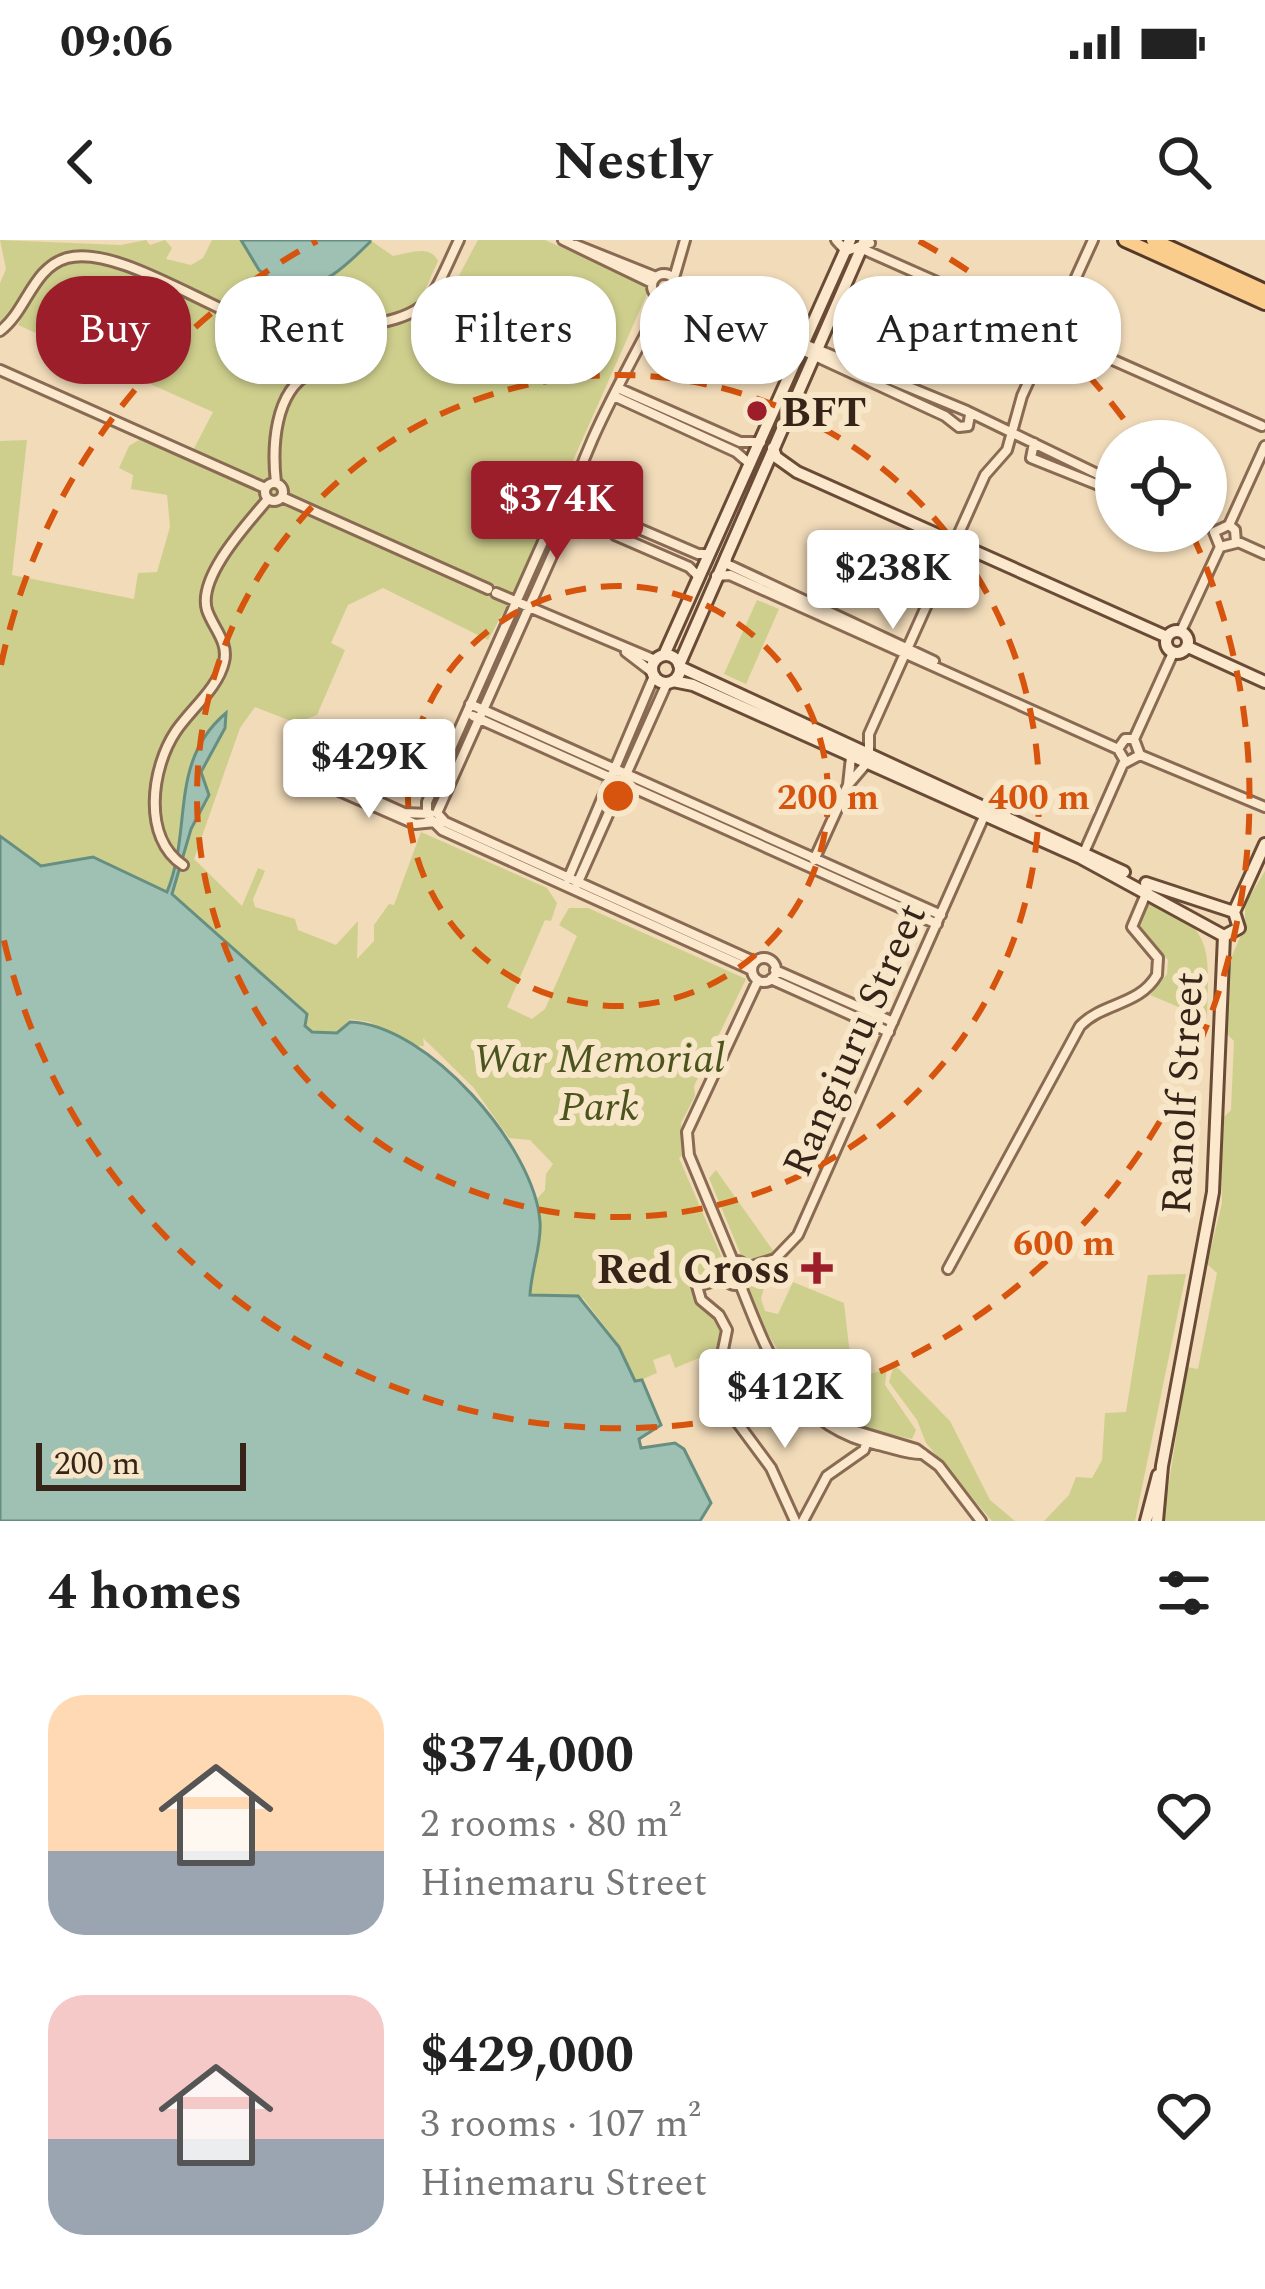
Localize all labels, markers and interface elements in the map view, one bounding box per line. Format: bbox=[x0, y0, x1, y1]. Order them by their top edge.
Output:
text: 09:06 bbox=[60, 8, 173, 77]
text: Nestly bbox=[553, 121, 712, 203]
icon: back bbox=[48, 129, 114, 195]
icon: search bbox=[1151, 129, 1217, 195]
chip: Buy bbox=[36, 276, 191, 384]
chip: Rent bbox=[215, 276, 387, 384]
chip: Filters bbox=[411, 276, 616, 384]
chip: New bbox=[640, 276, 809, 384]
chip: Apartment bbox=[833, 276, 1121, 384]
place label: BFT bbox=[781, 382, 867, 445]
marker: BFT bbox=[744, 398, 770, 424]
map controls bbox=[1095, 420, 1227, 552]
button: locate bbox=[1095, 420, 1227, 552]
pin: $374K bbox=[473, 461, 641, 563]
text: $374K bbox=[498, 470, 616, 529]
pin: $238K bbox=[809, 530, 977, 632]
text: $238K bbox=[834, 539, 952, 598]
pin: $429K bbox=[285, 719, 453, 821]
text: $429K bbox=[310, 728, 428, 787]
text: 200 m bbox=[777, 771, 879, 826]
text: 400 m bbox=[988, 771, 1090, 826]
centre of rings bbox=[597, 775, 639, 817]
street label: Rangiuru Street bbox=[767, 893, 944, 1187]
street label: Ranolf Street bbox=[1146, 970, 1221, 1216]
park label: War Memorial Park bbox=[473, 1028, 725, 1139]
text: 600 m bbox=[1013, 1217, 1115, 1272]
place label: Red Cross bbox=[596, 1239, 790, 1302]
marker: Red Cross bbox=[801, 1252, 833, 1284]
pin: $412K bbox=[701, 1349, 869, 1451]
text: $412K bbox=[726, 1358, 844, 1417]
scale bar bbox=[36, 1437, 246, 1490]
text: 200 m bbox=[54, 1439, 140, 1489]
text: 4 homes bbox=[48, 1554, 242, 1632]
icon: filters bbox=[1151, 1560, 1217, 1626]
text: $374,000 bbox=[420, 1717, 634, 1795]
icon: home bbox=[144, 1743, 288, 1887]
icon: heart bbox=[1151, 1782, 1217, 1848]
text: 2 rooms · 80 m² bbox=[420, 1795, 681, 1854]
text: Hinemaru Street bbox=[420, 1854, 707, 1913]
text: $429,000 bbox=[420, 2017, 634, 2095]
icon: home bbox=[144, 2043, 288, 2187]
icon: heart bbox=[1151, 2082, 1217, 2148]
text: 3 rooms · 107 m² bbox=[420, 2095, 701, 2154]
text: Hinemaru Street bbox=[420, 2154, 707, 2213]

